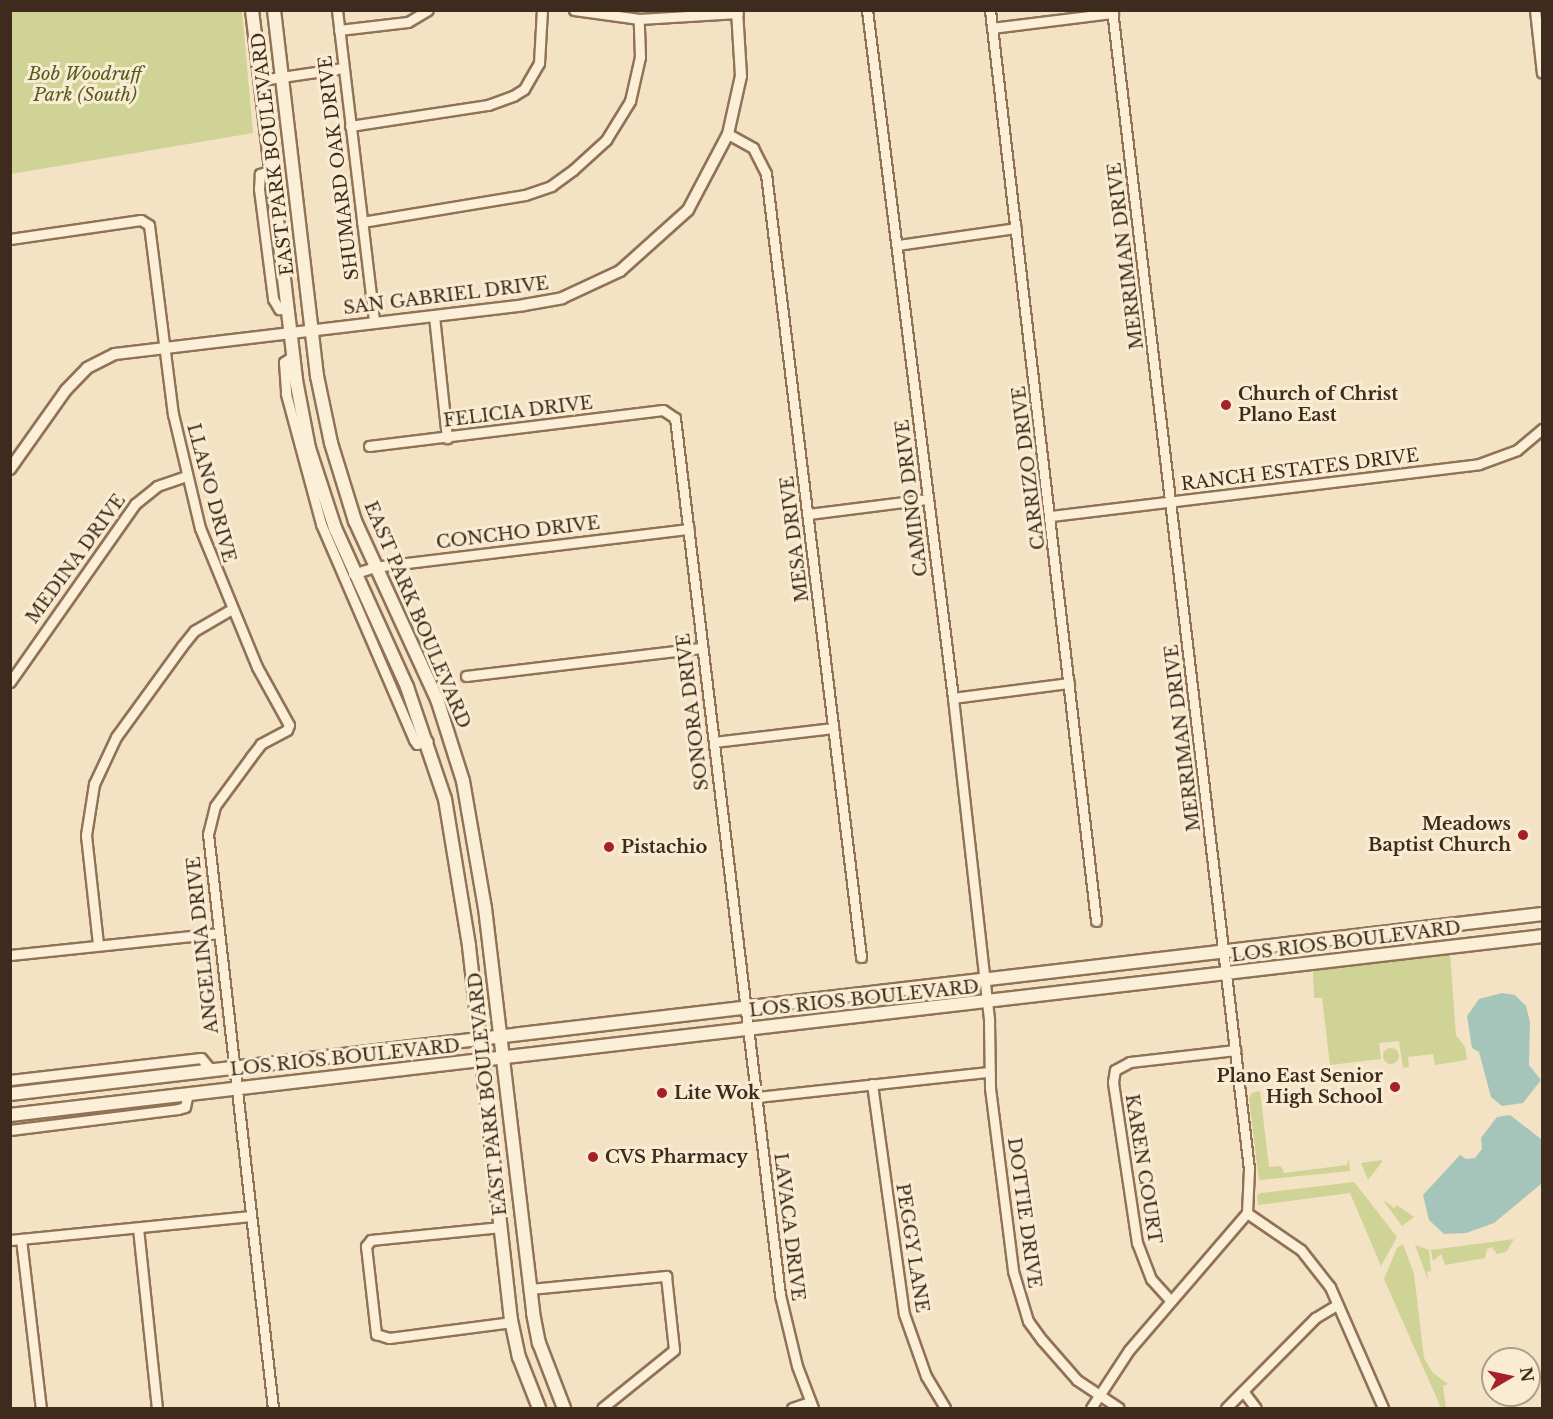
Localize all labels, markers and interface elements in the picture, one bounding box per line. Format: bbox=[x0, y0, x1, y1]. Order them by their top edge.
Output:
street label: EAST PARK BOULEVARD bbox=[247, 31, 299, 277]
street label: SHUMARD OAK DRIVE bbox=[314, 54, 364, 282]
park label: Bob Woodruff Park (South) bbox=[28, 64, 142, 106]
street label: MERRIMAN DRIVE bbox=[1104, 161, 1148, 351]
street label: SAN GABRIEL DRIVE bbox=[342, 273, 550, 319]
place label: Church of Christ Plano East bbox=[1238, 384, 1398, 426]
street label: CARRIZO DRIVE bbox=[1008, 385, 1050, 551]
street label: FELICIA DRIVE bbox=[442, 392, 594, 432]
marker: Church of Christ Plano East bbox=[1219, 398, 1233, 412]
street label: CAMINO DRIVE bbox=[892, 418, 932, 578]
street label: LLANO DRIVE bbox=[182, 421, 240, 565]
street label: RANCH ESTATES DRIVE bbox=[1180, 445, 1420, 495]
street label: MESA DRIVE bbox=[777, 474, 813, 604]
street label: MEDINA DRIVE bbox=[22, 490, 130, 628]
street label: EAST PARK BOULEVARD bbox=[359, 498, 475, 732]
street label: CONCHO DRIVE bbox=[435, 512, 601, 554]
street label: SONORA DRIVE bbox=[673, 632, 713, 792]
street label: MERRIMAN DRIVE bbox=[1161, 643, 1205, 833]
place label: Meadows Baptist Church bbox=[1368, 814, 1511, 856]
marker: Meadows Baptist Church bbox=[1516, 828, 1530, 842]
place label: Pistachio bbox=[621, 836, 707, 858]
marker: Pistachio bbox=[602, 840, 616, 854]
street label: ANGELINA DRIVE bbox=[183, 855, 223, 1035]
street label: LOS RIOS BOULEVARD bbox=[1230, 917, 1462, 967]
street label: EAST PARK BOULEVARD bbox=[464, 971, 512, 1217]
street label: LOS RIOS BOULEVARD bbox=[748, 976, 980, 1022]
street label: LOS RIOS BOULEVARD bbox=[229, 1035, 461, 1081]
place label: Plano East Senior High School bbox=[1217, 1066, 1383, 1108]
marker: Plano East Senior High School bbox=[1388, 1080, 1402, 1094]
place label: Lite Wok bbox=[674, 1082, 761, 1104]
marker: Lite Wok bbox=[655, 1086, 669, 1100]
street label: KAREN COURT bbox=[1120, 1092, 1166, 1246]
street label: DOTTIE DRIVE bbox=[1003, 1136, 1045, 1290]
place label: CVS Pharmacy bbox=[605, 1146, 748, 1168]
marker: CVS Pharmacy bbox=[586, 1150, 600, 1164]
street label: LAVACA DRIVE bbox=[769, 1151, 809, 1303]
street label: PEGGY LANE bbox=[891, 1182, 933, 1314]
north arrow bbox=[1481, 1347, 1541, 1407]
text: N bbox=[1516, 1365, 1538, 1383]

